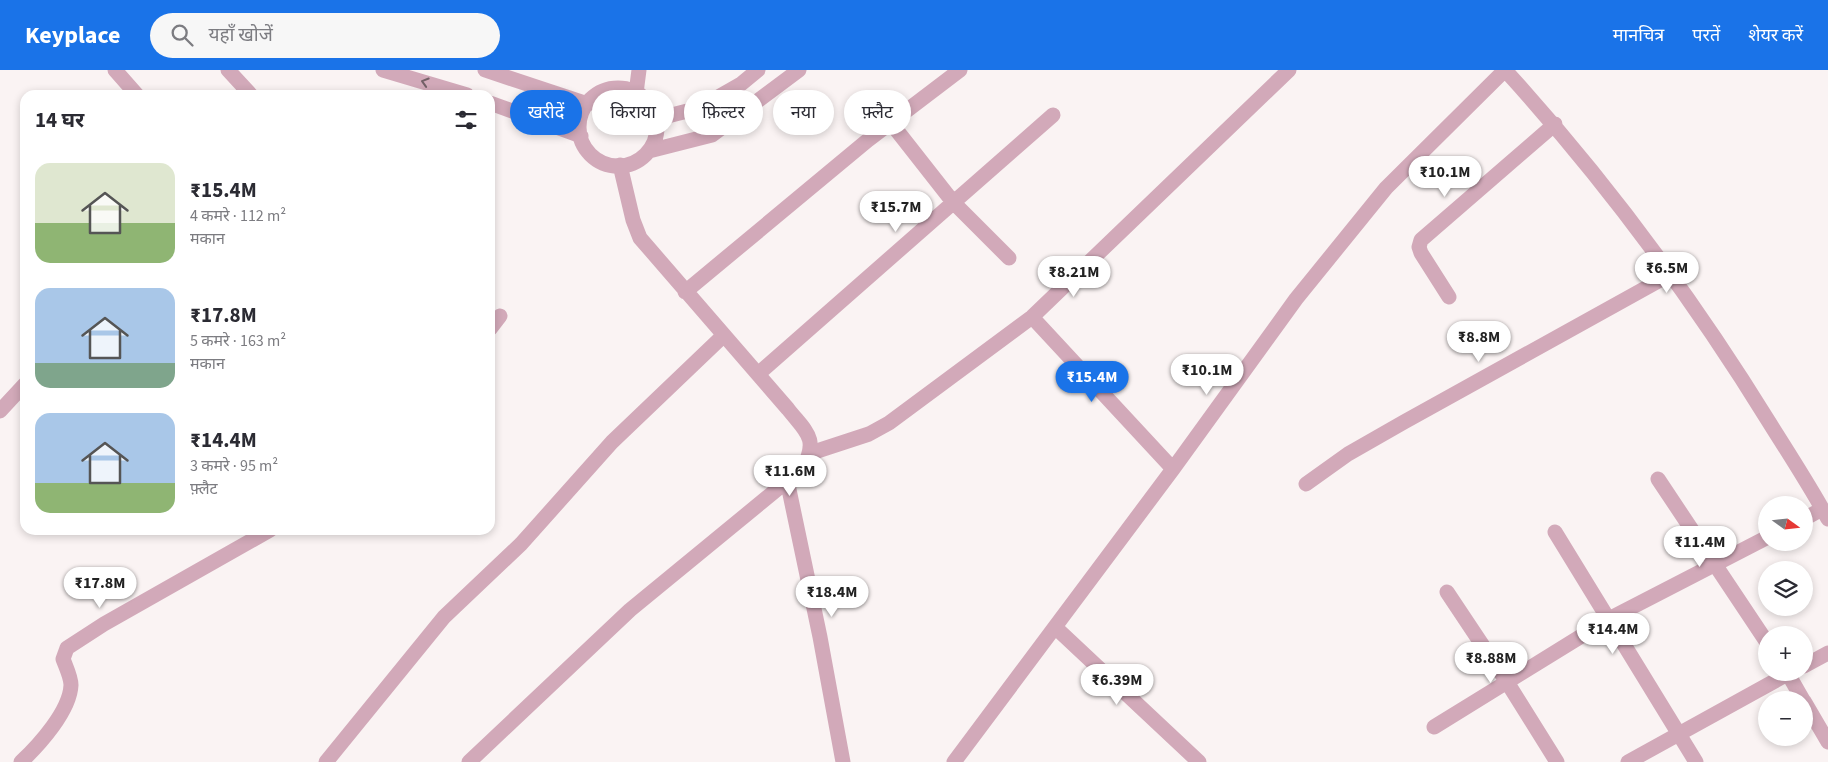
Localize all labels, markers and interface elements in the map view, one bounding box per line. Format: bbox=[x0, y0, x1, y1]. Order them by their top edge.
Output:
search box bbox=[150, 13, 500, 58]
text: Keyplace bbox=[25, 18, 120, 53]
icon: search bbox=[168, 21, 196, 49]
text: यहाँ खोजें bbox=[208, 22, 273, 49]
text: मानचित्र bbox=[1613, 23, 1664, 48]
text: परतें bbox=[1692, 23, 1720, 48]
text: शेयर करें bbox=[1748, 23, 1803, 48]
one-way arrow bbox=[422, 78, 430, 88]
chip: खरीदें bbox=[510, 90, 582, 135]
chip: किराया bbox=[592, 90, 674, 135]
chip: फ़िल्टर bbox=[684, 90, 763, 135]
chip: नया bbox=[773, 90, 834, 135]
chip: फ़्लैट bbox=[844, 90, 911, 135]
text: 14 घर bbox=[35, 105, 84, 135]
icon: filters bbox=[452, 106, 480, 134]
pin: ₹10.1M bbox=[1404, 156, 1486, 198]
text: ₹10.1M bbox=[1420, 161, 1470, 183]
text: ₹15.4M bbox=[190, 175, 257, 205]
icon: home bbox=[75, 183, 135, 243]
pin: ₹15.7M bbox=[855, 190, 937, 233]
text: ₹15.7M bbox=[871, 196, 921, 218]
text: 4 कमरे · 112 m² bbox=[190, 205, 286, 227]
text: मकान bbox=[190, 228, 225, 250]
pin: ₹6.5M bbox=[1632, 252, 1702, 294]
pin: ₹8.21M bbox=[1033, 256, 1115, 298]
text: ₹6.5M bbox=[1646, 257, 1688, 279]
text: ₹8.21M bbox=[1049, 261, 1099, 283]
text: ₹17.8M bbox=[190, 300, 257, 330]
icon: home bbox=[75, 308, 135, 368]
pin: ₹8.8M bbox=[1444, 320, 1514, 363]
text: ₹8.8M bbox=[1458, 326, 1500, 348]
text: 5 कमरे · 163 m² bbox=[190, 330, 286, 352]
text: मकान bbox=[190, 353, 225, 375]
pin: ₹10.1M bbox=[1166, 354, 1248, 396]
text: ₹10.1M bbox=[1182, 359, 1232, 381]
pin: ₹15.4M bbox=[1051, 360, 1133, 403]
text: ₹15.4M bbox=[1067, 366, 1117, 388]
text: ₹14.4M bbox=[190, 425, 257, 455]
icon: home bbox=[75, 433, 135, 493]
pin: ₹11.6M bbox=[749, 454, 831, 497]
text: 3 कमरे · 95 m² bbox=[190, 455, 278, 477]
text: ₹11.6M bbox=[765, 460, 815, 482]
text: फ़्लैट bbox=[190, 478, 218, 500]
north arrow bbox=[1758, 496, 1812, 551]
map controls bbox=[1758, 496, 1813, 746]
pin: ₹11.4M bbox=[1659, 526, 1741, 568]
text: ₹11.4M bbox=[1675, 531, 1725, 553]
button: layers bbox=[1758, 561, 1813, 616]
pin: ₹17.8M bbox=[59, 566, 141, 609]
text: ₹17.8M bbox=[75, 572, 125, 594]
pin: ₹18.4M bbox=[791, 576, 873, 618]
text: ₹18.4M bbox=[807, 581, 857, 603]
pin: ₹14.4M bbox=[1572, 612, 1654, 655]
text: ₹14.4M bbox=[1588, 618, 1638, 640]
button: + bbox=[1758, 626, 1813, 681]
pin: ₹8.88M bbox=[1450, 642, 1532, 684]
text: ₹8.88M bbox=[1466, 647, 1516, 669]
pin: ₹6.39M bbox=[1076, 664, 1158, 706]
text: ₹6.39M bbox=[1092, 669, 1142, 691]
button: − bbox=[1758, 691, 1813, 746]

